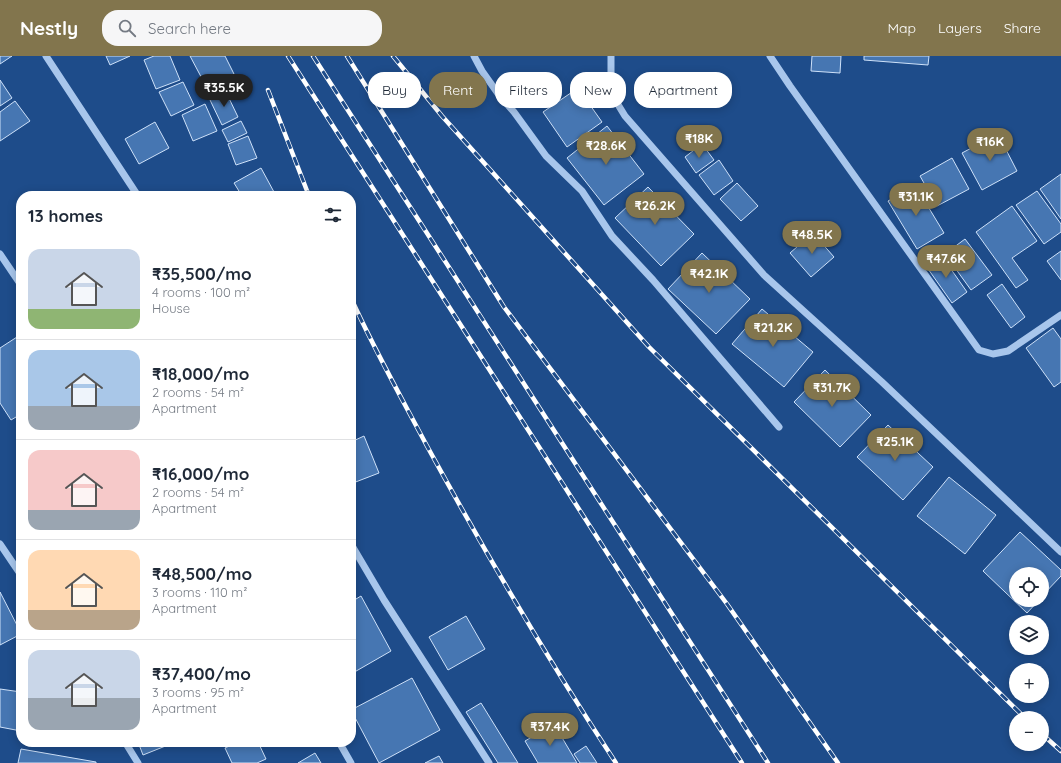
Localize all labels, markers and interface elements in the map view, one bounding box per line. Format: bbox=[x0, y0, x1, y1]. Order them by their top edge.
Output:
search box bbox=[102, 10, 382, 46]
text: Nestly bbox=[20, 16, 78, 40]
icon: search bbox=[116, 17, 138, 39]
text: Search here bbox=[148, 19, 231, 38]
text: Map bbox=[887, 19, 916, 37]
text: Layers bbox=[938, 19, 982, 37]
text: Share bbox=[1004, 19, 1041, 37]
chip: Buy bbox=[368, 72, 421, 108]
chip: Rent bbox=[429, 72, 487, 108]
chip: Filters bbox=[495, 72, 562, 108]
chip: New bbox=[570, 72, 626, 108]
chip: Apartment bbox=[634, 72, 732, 108]
pin: ₹35.5K bbox=[191, 74, 257, 108]
text: ₹35.5K bbox=[204, 79, 244, 95]
pin: ₹18K bbox=[675, 125, 723, 159]
pin: ₹16K bbox=[966, 128, 1014, 162]
text: ₹18K bbox=[685, 130, 713, 146]
pin: ₹28.6K bbox=[573, 132, 639, 166]
text: ₹16K bbox=[976, 133, 1004, 149]
text: ₹28.6K bbox=[586, 137, 626, 153]
pin: ₹31.1K bbox=[883, 183, 949, 217]
text: ₹31.1K bbox=[898, 188, 934, 204]
pin: ₹26.2K bbox=[622, 192, 688, 226]
text: ₹26.2K bbox=[635, 197, 675, 213]
icon: filters bbox=[322, 204, 344, 226]
text: 13 homes bbox=[28, 205, 103, 226]
pin: ₹48.5K bbox=[779, 221, 845, 255]
text: ₹48.5K bbox=[791, 226, 833, 242]
pin: ₹47.6K bbox=[913, 245, 979, 279]
text: ₹47.6K bbox=[926, 250, 966, 266]
pin: ₹42.1K bbox=[676, 260, 742, 294]
text: ₹35,500/mo bbox=[152, 263, 252, 284]
icon: home bbox=[60, 265, 108, 313]
text: ₹42.1K bbox=[690, 265, 728, 281]
text: 4 rooms · 100 m² bbox=[152, 284, 250, 300]
text: House bbox=[152, 300, 190, 316]
pin: ₹21.2K bbox=[740, 314, 806, 348]
text: ₹21.2K bbox=[754, 319, 792, 335]
text: ₹18,000/mo bbox=[152, 363, 249, 384]
icon: home bbox=[60, 366, 108, 414]
pin: ₹31.7K bbox=[799, 374, 865, 408]
text: ₹31.7K bbox=[813, 379, 851, 395]
text: 2 rooms · 54 m² bbox=[152, 384, 244, 400]
text: Apartment bbox=[152, 400, 217, 416]
pin: ₹25.1K bbox=[862, 428, 928, 462]
text: ₹25.1K bbox=[876, 433, 914, 449]
text: ₹16,000/mo bbox=[152, 463, 249, 484]
icon: home bbox=[60, 466, 108, 514]
text: 2 rooms · 54 m² bbox=[152, 484, 244, 500]
text: Apartment bbox=[152, 500, 217, 516]
text: ₹48,500/mo bbox=[152, 563, 252, 584]
icon: home bbox=[60, 566, 108, 614]
map controls bbox=[1009, 567, 1049, 751]
button: locate bbox=[1009, 567, 1049, 607]
text: 3 rooms · 110 m² bbox=[152, 584, 247, 600]
text: Apartment bbox=[152, 600, 217, 616]
button: layers bbox=[1009, 615, 1049, 655]
text: ₹37,400/mo bbox=[152, 663, 251, 684]
button: + bbox=[1009, 663, 1049, 703]
icon: home bbox=[60, 666, 108, 714]
text: 3 rooms · 95 m² bbox=[152, 684, 244, 700]
text: Apartment bbox=[152, 700, 217, 716]
button: − bbox=[1009, 711, 1049, 751]
pin: ₹37.4K bbox=[517, 713, 583, 747]
text: ₹37.4K bbox=[530, 718, 570, 734]

